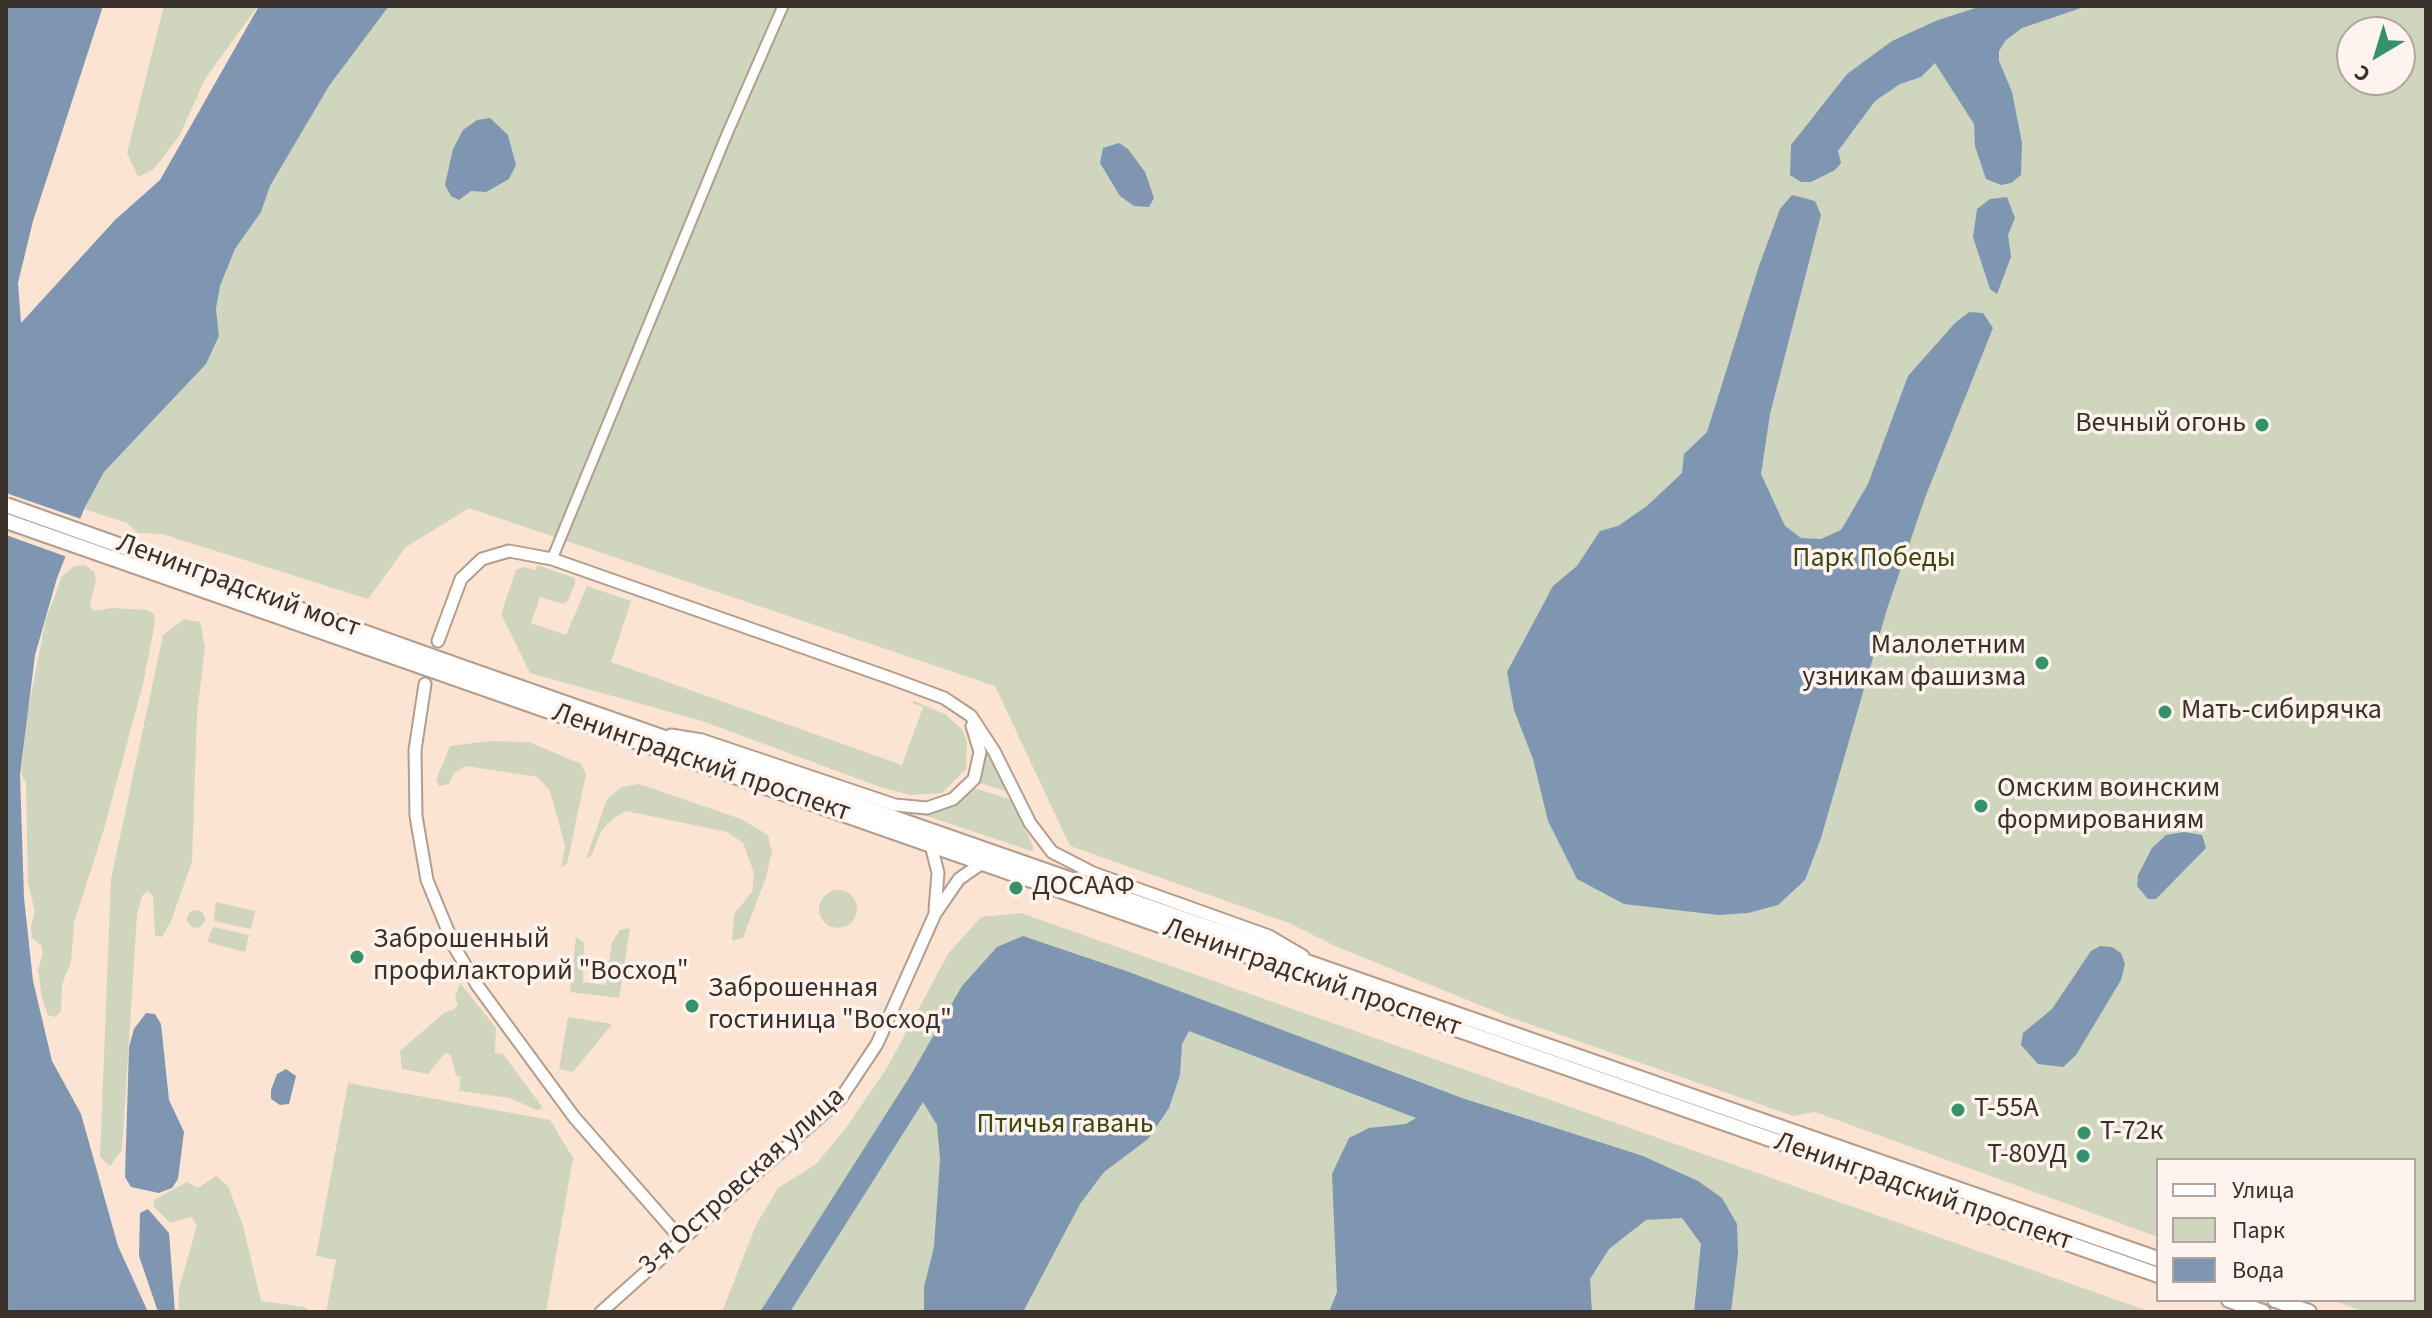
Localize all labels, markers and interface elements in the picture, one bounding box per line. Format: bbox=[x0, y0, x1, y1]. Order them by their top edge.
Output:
north arrow bbox=[2336, 16, 2416, 96]
text: С bbox=[2348, 57, 2377, 90]
place label: Вечный огонь bbox=[2075, 408, 2246, 442]
marker: Вечный огонь bbox=[2253, 416, 2271, 434]
street label: Ленинградский мост bbox=[112, 527, 364, 647]
park label: Парк Победы bbox=[1792, 543, 1956, 577]
place label: Малолетним узникам фашизма bbox=[1802, 630, 2026, 696]
marker: Малолетним узникам фашизма bbox=[2033, 654, 2051, 672]
place label: Мать-сибирячка bbox=[2181, 695, 2382, 729]
street label: Ленинградский проспект bbox=[548, 697, 854, 831]
marker: Мать-сибирячка bbox=[2156, 703, 2174, 721]
place label: Омским воинским формированиям bbox=[1997, 773, 2220, 839]
marker: Омским воинским формированиям bbox=[1972, 797, 1990, 815]
place label: ДОСААФ bbox=[1032, 871, 1135, 905]
marker: ДОСААФ bbox=[1007, 879, 1025, 897]
street label: Ленинградский проспект bbox=[1159, 912, 1465, 1046]
place label: Заброшенный профилакторий "Восход" bbox=[373, 924, 689, 990]
marker: Заброшенный профилакторий "Восход" bbox=[348, 948, 366, 966]
place label: Заброшенная гостиница "Восход" bbox=[708, 973, 952, 1039]
marker: Заброшенная гостиница "Восход" bbox=[683, 997, 701, 1015]
street label: 3-я Островская улица bbox=[633, 1081, 853, 1283]
place label: Т-55А bbox=[1974, 1093, 2039, 1127]
marker: Т-55А bbox=[1949, 1101, 1967, 1119]
park label: Птичья гавань bbox=[976, 1109, 1154, 1143]
place label: Т-72к bbox=[2100, 1116, 2163, 1150]
marker: Т-72к bbox=[2075, 1124, 2093, 1142]
street label: Ленинградский проспект bbox=[1770, 1126, 2076, 1260]
place label: Т-80УД bbox=[1987, 1139, 2067, 1173]
marker: Т-80УД bbox=[2074, 1147, 2092, 1165]
legend bbox=[2156, 1158, 2416, 1302]
text: Улица bbox=[2232, 1173, 2294, 1208]
text: Парк bbox=[2232, 1213, 2285, 1248]
text: Вода bbox=[2232, 1253, 2284, 1288]

